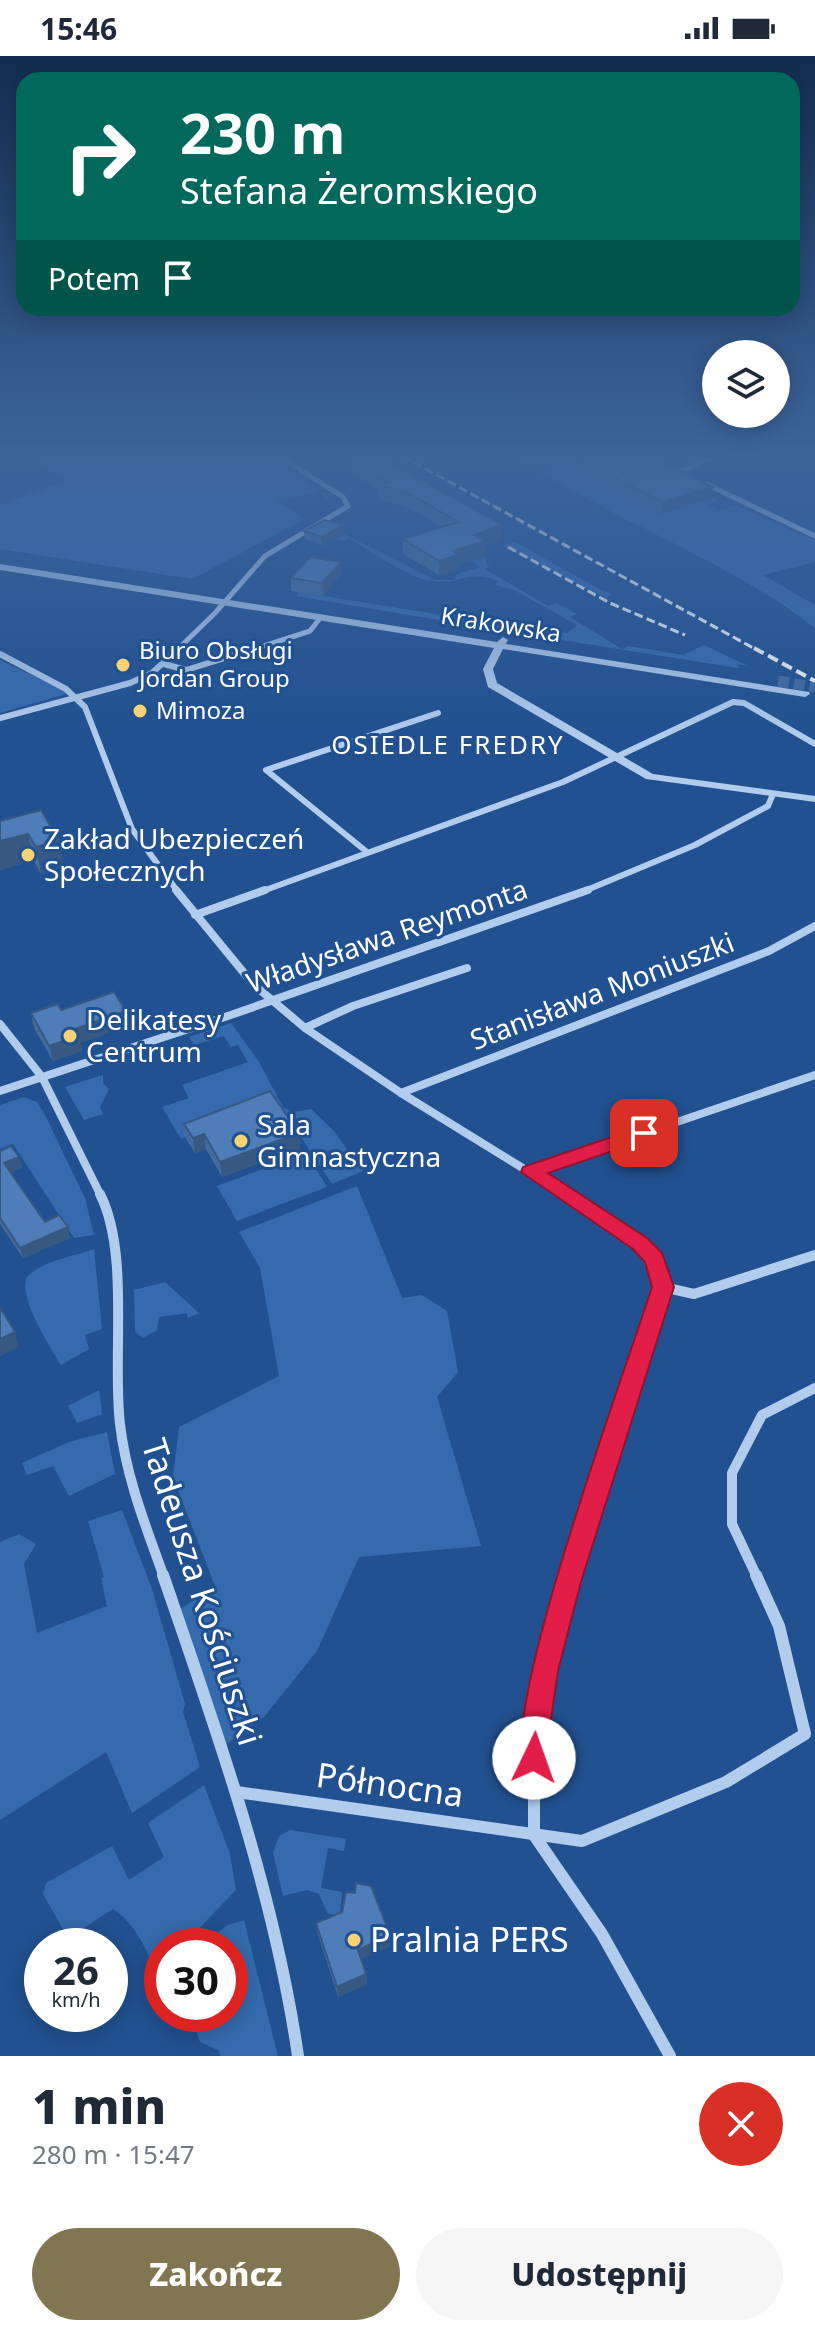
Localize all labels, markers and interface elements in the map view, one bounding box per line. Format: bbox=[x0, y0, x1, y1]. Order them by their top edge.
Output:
text: 15:46 bbox=[40, 8, 117, 49]
text: 230 m bbox=[180, 94, 345, 170]
icon: right bbox=[48, 104, 152, 208]
text: Stefana Żeromskiego bbox=[180, 166, 538, 215]
icon: arrive bbox=[156, 256, 200, 300]
text: Potem bbox=[48, 258, 140, 299]
map controls bbox=[702, 340, 790, 428]
button: layers bbox=[702, 340, 790, 428]
street label: Krakowska bbox=[439, 598, 564, 649]
place label: Biuro Obsługi Jordan Group bbox=[137, 633, 293, 694]
marker: Biuro Obsługi Jordan Group bbox=[114, 656, 132, 674]
place label: Mimoza bbox=[156, 693, 245, 726]
marker: Mimoza bbox=[131, 702, 149, 720]
district label: OSIEDLE FREDRY bbox=[331, 726, 565, 762]
place label: Zakład Ubezpieczeń Społecznych bbox=[44, 819, 304, 889]
marker: Zakład Ubezpieczeń Społecznych bbox=[19, 846, 37, 864]
street label: Władysława Reymonta bbox=[241, 869, 532, 1001]
street label: Stanisława Moniuszki bbox=[464, 922, 739, 1058]
place label: Delikatesy Centrum bbox=[86, 1000, 222, 1070]
marker: Delikatesy Centrum bbox=[61, 1027, 79, 1045]
pin bbox=[610, 1099, 678, 1167]
place label: Sala Gimnastyczna bbox=[257, 1105, 441, 1175]
icon: arrive bbox=[622, 1111, 666, 1155]
marker: Sala Gimnastyczna bbox=[232, 1132, 250, 1150]
street label: Tadeusza Kościuszki bbox=[132, 1433, 274, 1751]
position arrow bbox=[492, 1716, 576, 1800]
street label: Północna bbox=[314, 1751, 467, 1817]
place label: Pralnia PERS bbox=[370, 1916, 569, 1962]
speed limit sign: 30 bbox=[144, 1928, 248, 2032]
marker: Pralnia PERS bbox=[345, 1931, 363, 1949]
text: 26 bbox=[53, 1942, 99, 1997]
text: km/h bbox=[51, 1986, 101, 2013]
text: 1 min bbox=[32, 2073, 166, 2138]
button: close bbox=[699, 2082, 783, 2166]
text: 280 m · 15:47 bbox=[32, 2136, 195, 2172]
button: Zakończ bbox=[32, 2228, 400, 2320]
button: Udostępnij bbox=[416, 2228, 783, 2320]

